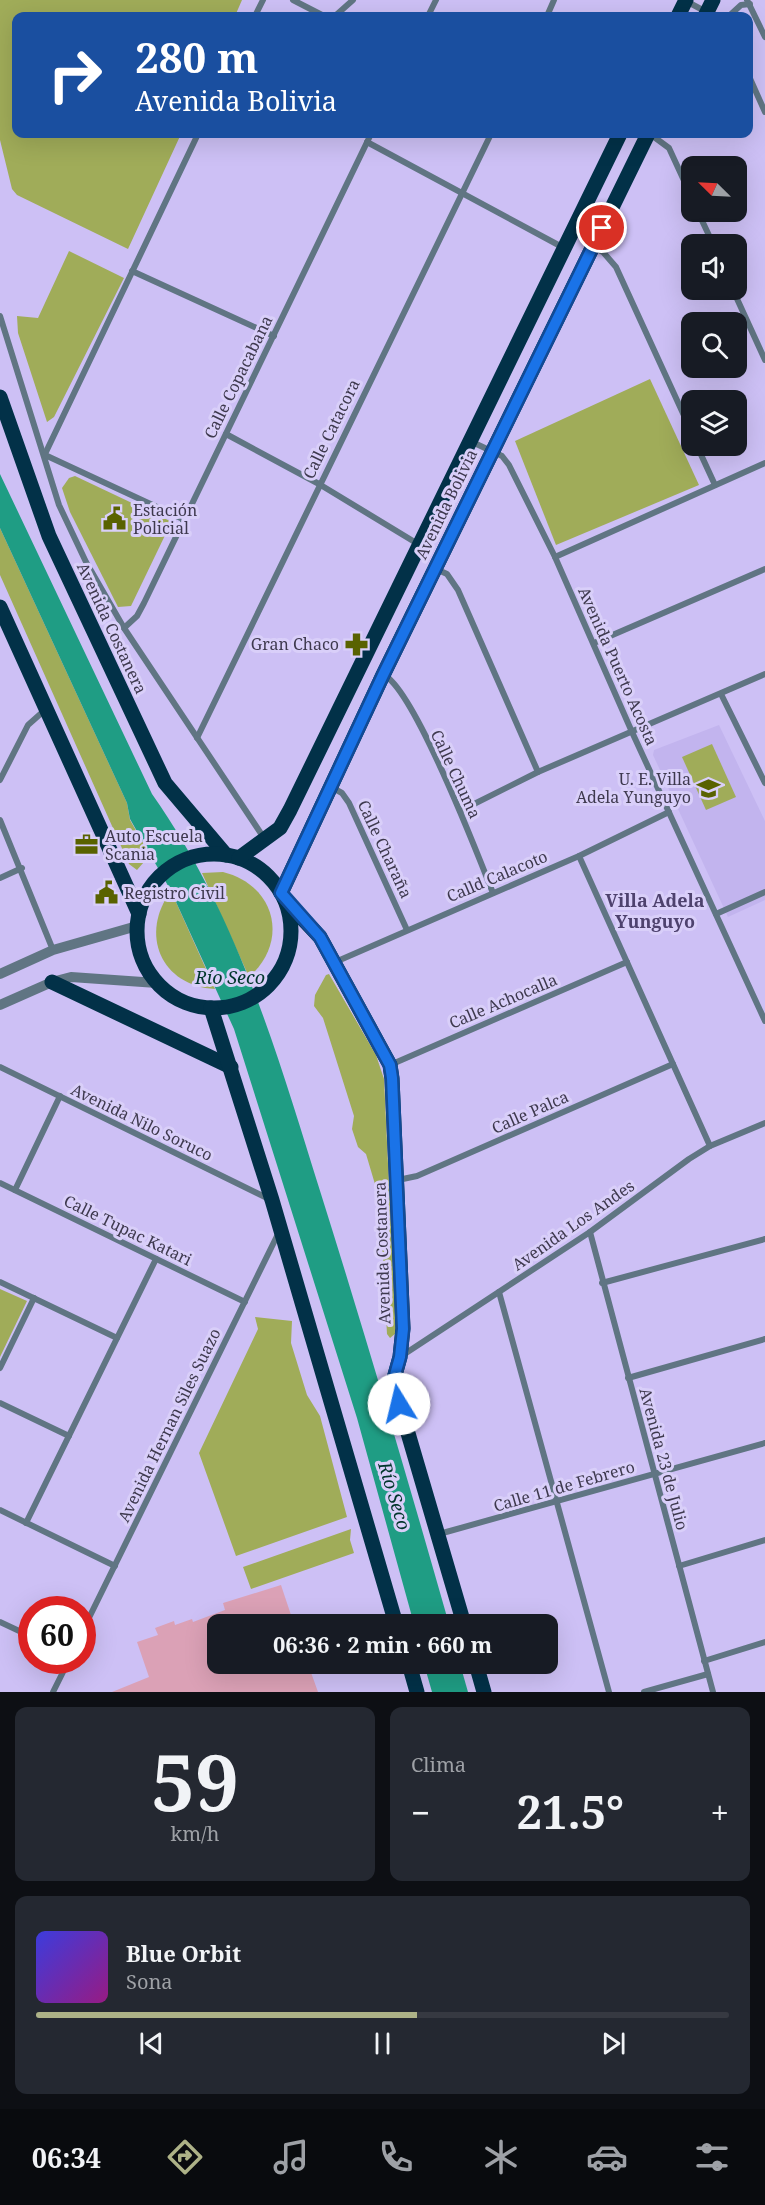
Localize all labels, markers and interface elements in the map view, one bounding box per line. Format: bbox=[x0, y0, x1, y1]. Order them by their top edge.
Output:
text: 280 m bbox=[135, 28, 259, 85]
icon: right bbox=[36, 36, 114, 114]
text: Avenida Bolivia bbox=[135, 82, 337, 119]
north arrow bbox=[681, 156, 747, 222]
map controls bbox=[681, 156, 747, 456]
pin bbox=[576, 202, 627, 253]
icon: arrive bbox=[585, 211, 618, 244]
button: sound bbox=[681, 234, 747, 300]
street label: Calle Copacabana bbox=[199, 312, 277, 442]
button: search bbox=[681, 312, 747, 378]
street label: Calle Catacora bbox=[297, 376, 365, 482]
button: layers bbox=[681, 390, 747, 456]
street label: Avenida Bolivia bbox=[410, 445, 482, 563]
place label: Estación Policial bbox=[133, 499, 197, 539]
public building icon: Estación Policial bbox=[102, 506, 128, 532]
street label: Avenida Costanera bbox=[72, 559, 152, 697]
street label: Avenida Puerto Acosta bbox=[573, 583, 663, 749]
pharmacy icon: Gran Chaco bbox=[344, 631, 370, 657]
place label: Gran Chaco bbox=[251, 633, 339, 655]
street label: Calle Chuma bbox=[426, 726, 486, 822]
place label: U. E. Villa Adela Yunguyo bbox=[576, 768, 691, 808]
school or university icon: U. E. Villa Adela Yunguyo bbox=[696, 775, 722, 801]
street label: Calle Charaña bbox=[353, 796, 417, 902]
place label: Auto Escuela Scania bbox=[105, 825, 203, 865]
office icon: Auto Escuela Scania bbox=[74, 832, 100, 858]
street label: Calld Calacoto bbox=[443, 845, 551, 907]
public building icon: Registro Civil bbox=[93, 880, 119, 906]
place label: Registro Civil bbox=[124, 882, 225, 904]
district label: Villa Adela Yunguyo bbox=[605, 888, 705, 933]
water label: Río Seco bbox=[194, 965, 265, 989]
street label: Calle Achocalla bbox=[446, 968, 560, 1034]
street label: Avenida Nilo Soruco bbox=[68, 1078, 216, 1166]
street label: Calle Palca bbox=[488, 1085, 572, 1139]
street label: Avenida Los Andes bbox=[508, 1175, 638, 1275]
street label: Avenida Costanera bbox=[369, 1181, 395, 1325]
street label: Calle Tupac Katari bbox=[60, 1189, 196, 1271]
street label: Avenida Hernan Siles Suazo bbox=[112, 1324, 226, 1526]
position arrow bbox=[367, 1372, 431, 1436]
street label: Avenida 23 de Julio bbox=[634, 1385, 694, 1533]
street label: Calle 11 de Febrero bbox=[491, 1455, 637, 1517]
water label: Río Seco bbox=[373, 1458, 417, 1533]
speed limit sign: 60 bbox=[18, 1596, 96, 1674]
text: 06:36 · 2 min · 660 m bbox=[273, 1629, 492, 1659]
text: 59 bbox=[151, 1728, 239, 1834]
text: Clima bbox=[411, 1751, 466, 1778]
text: 21.5° bbox=[517, 1781, 624, 1842]
text: − bbox=[411, 1790, 430, 1835]
text: + bbox=[711, 1790, 729, 1835]
text: km/h bbox=[170, 1820, 220, 1847]
text: Blue Orbit bbox=[126, 1938, 241, 1968]
text: Sona bbox=[126, 1968, 173, 1995]
icon: previous bbox=[135, 2027, 168, 2060]
icon: pause bbox=[366, 2027, 399, 2060]
icon: next bbox=[597, 2027, 630, 2060]
icon: directions bbox=[164, 2136, 206, 2178]
icon: music bbox=[270, 2136, 312, 2178]
icon: phone bbox=[375, 2136, 417, 2178]
icon: climate bbox=[480, 2136, 522, 2178]
icon: car bbox=[586, 2136, 628, 2178]
icon: filters bbox=[691, 2136, 733, 2178]
text: 06:34 bbox=[32, 2139, 101, 2176]

